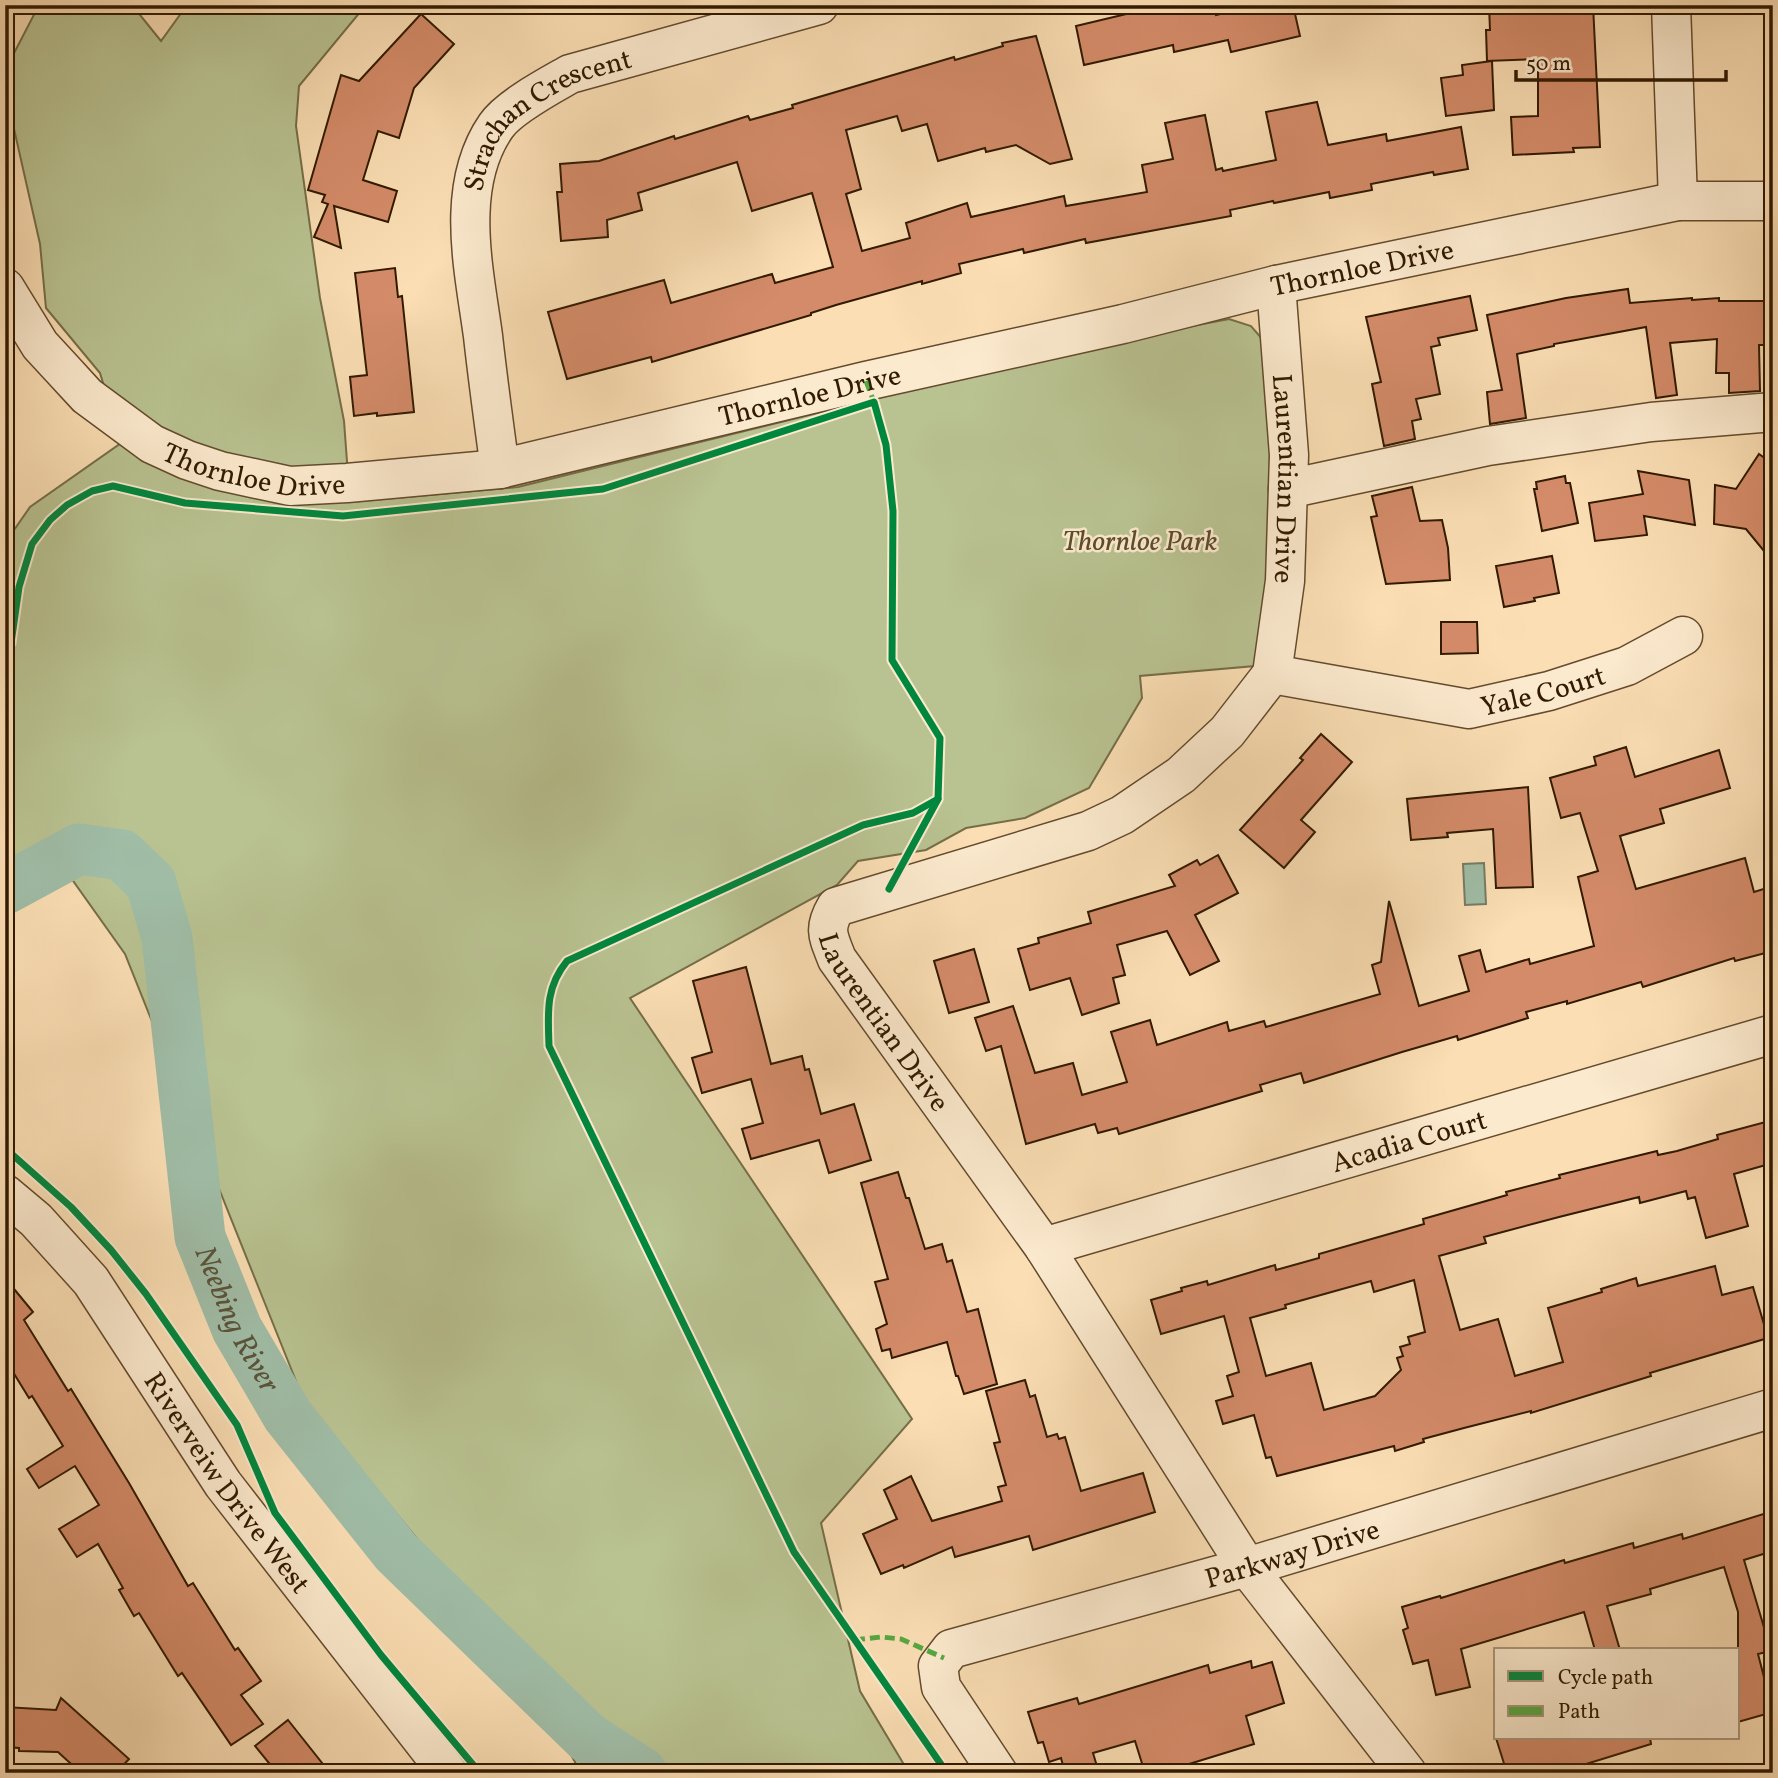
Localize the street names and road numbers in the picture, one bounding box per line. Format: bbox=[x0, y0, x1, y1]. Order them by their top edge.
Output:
street label: Strachan Crescent bbox=[455, 41, 636, 194]
street label: Thornloe Drive bbox=[1267, 231, 1458, 308]
street label: Thornloe Drive bbox=[715, 357, 905, 438]
street label: Laurentian Drive bbox=[1261, 372, 1306, 584]
street label: Thornloe Drive bbox=[155, 434, 346, 509]
street label: Yale Court bbox=[1477, 657, 1611, 728]
street label: Laurentian Drive bbox=[807, 928, 958, 1120]
street label: Acadia Court bbox=[1327, 1102, 1492, 1184]
street label: Riverveiw Drive West bbox=[133, 1365, 318, 1603]
street label: Parkway Drive bbox=[1201, 1511, 1385, 1600]

